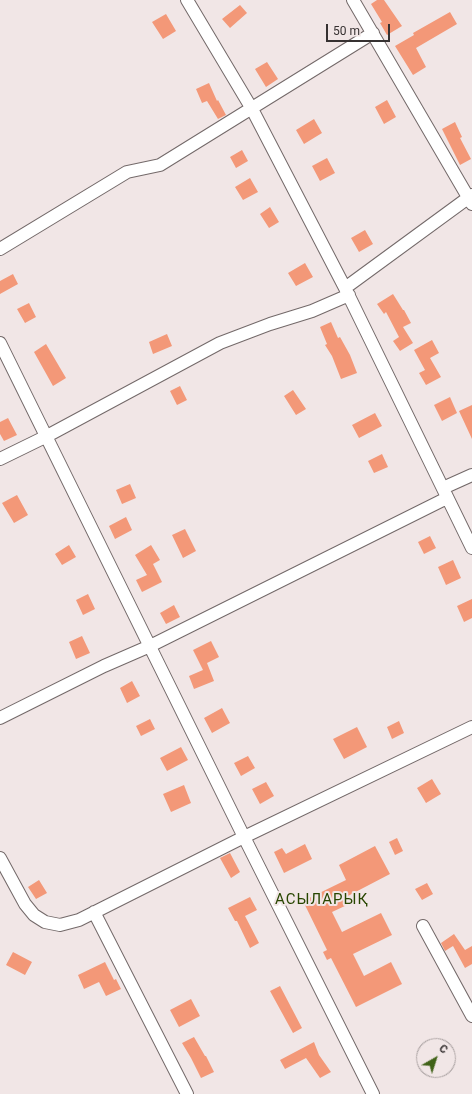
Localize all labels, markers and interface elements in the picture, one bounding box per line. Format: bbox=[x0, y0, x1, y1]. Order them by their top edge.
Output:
scale bar bbox=[328, 16, 392, 42]
text: 50 m bbox=[333, 24, 360, 38]
district label: АСЫЛАРЫҚ bbox=[275, 891, 369, 909]
north arrow bbox=[416, 1038, 456, 1078]
text: С bbox=[436, 1042, 450, 1056]

